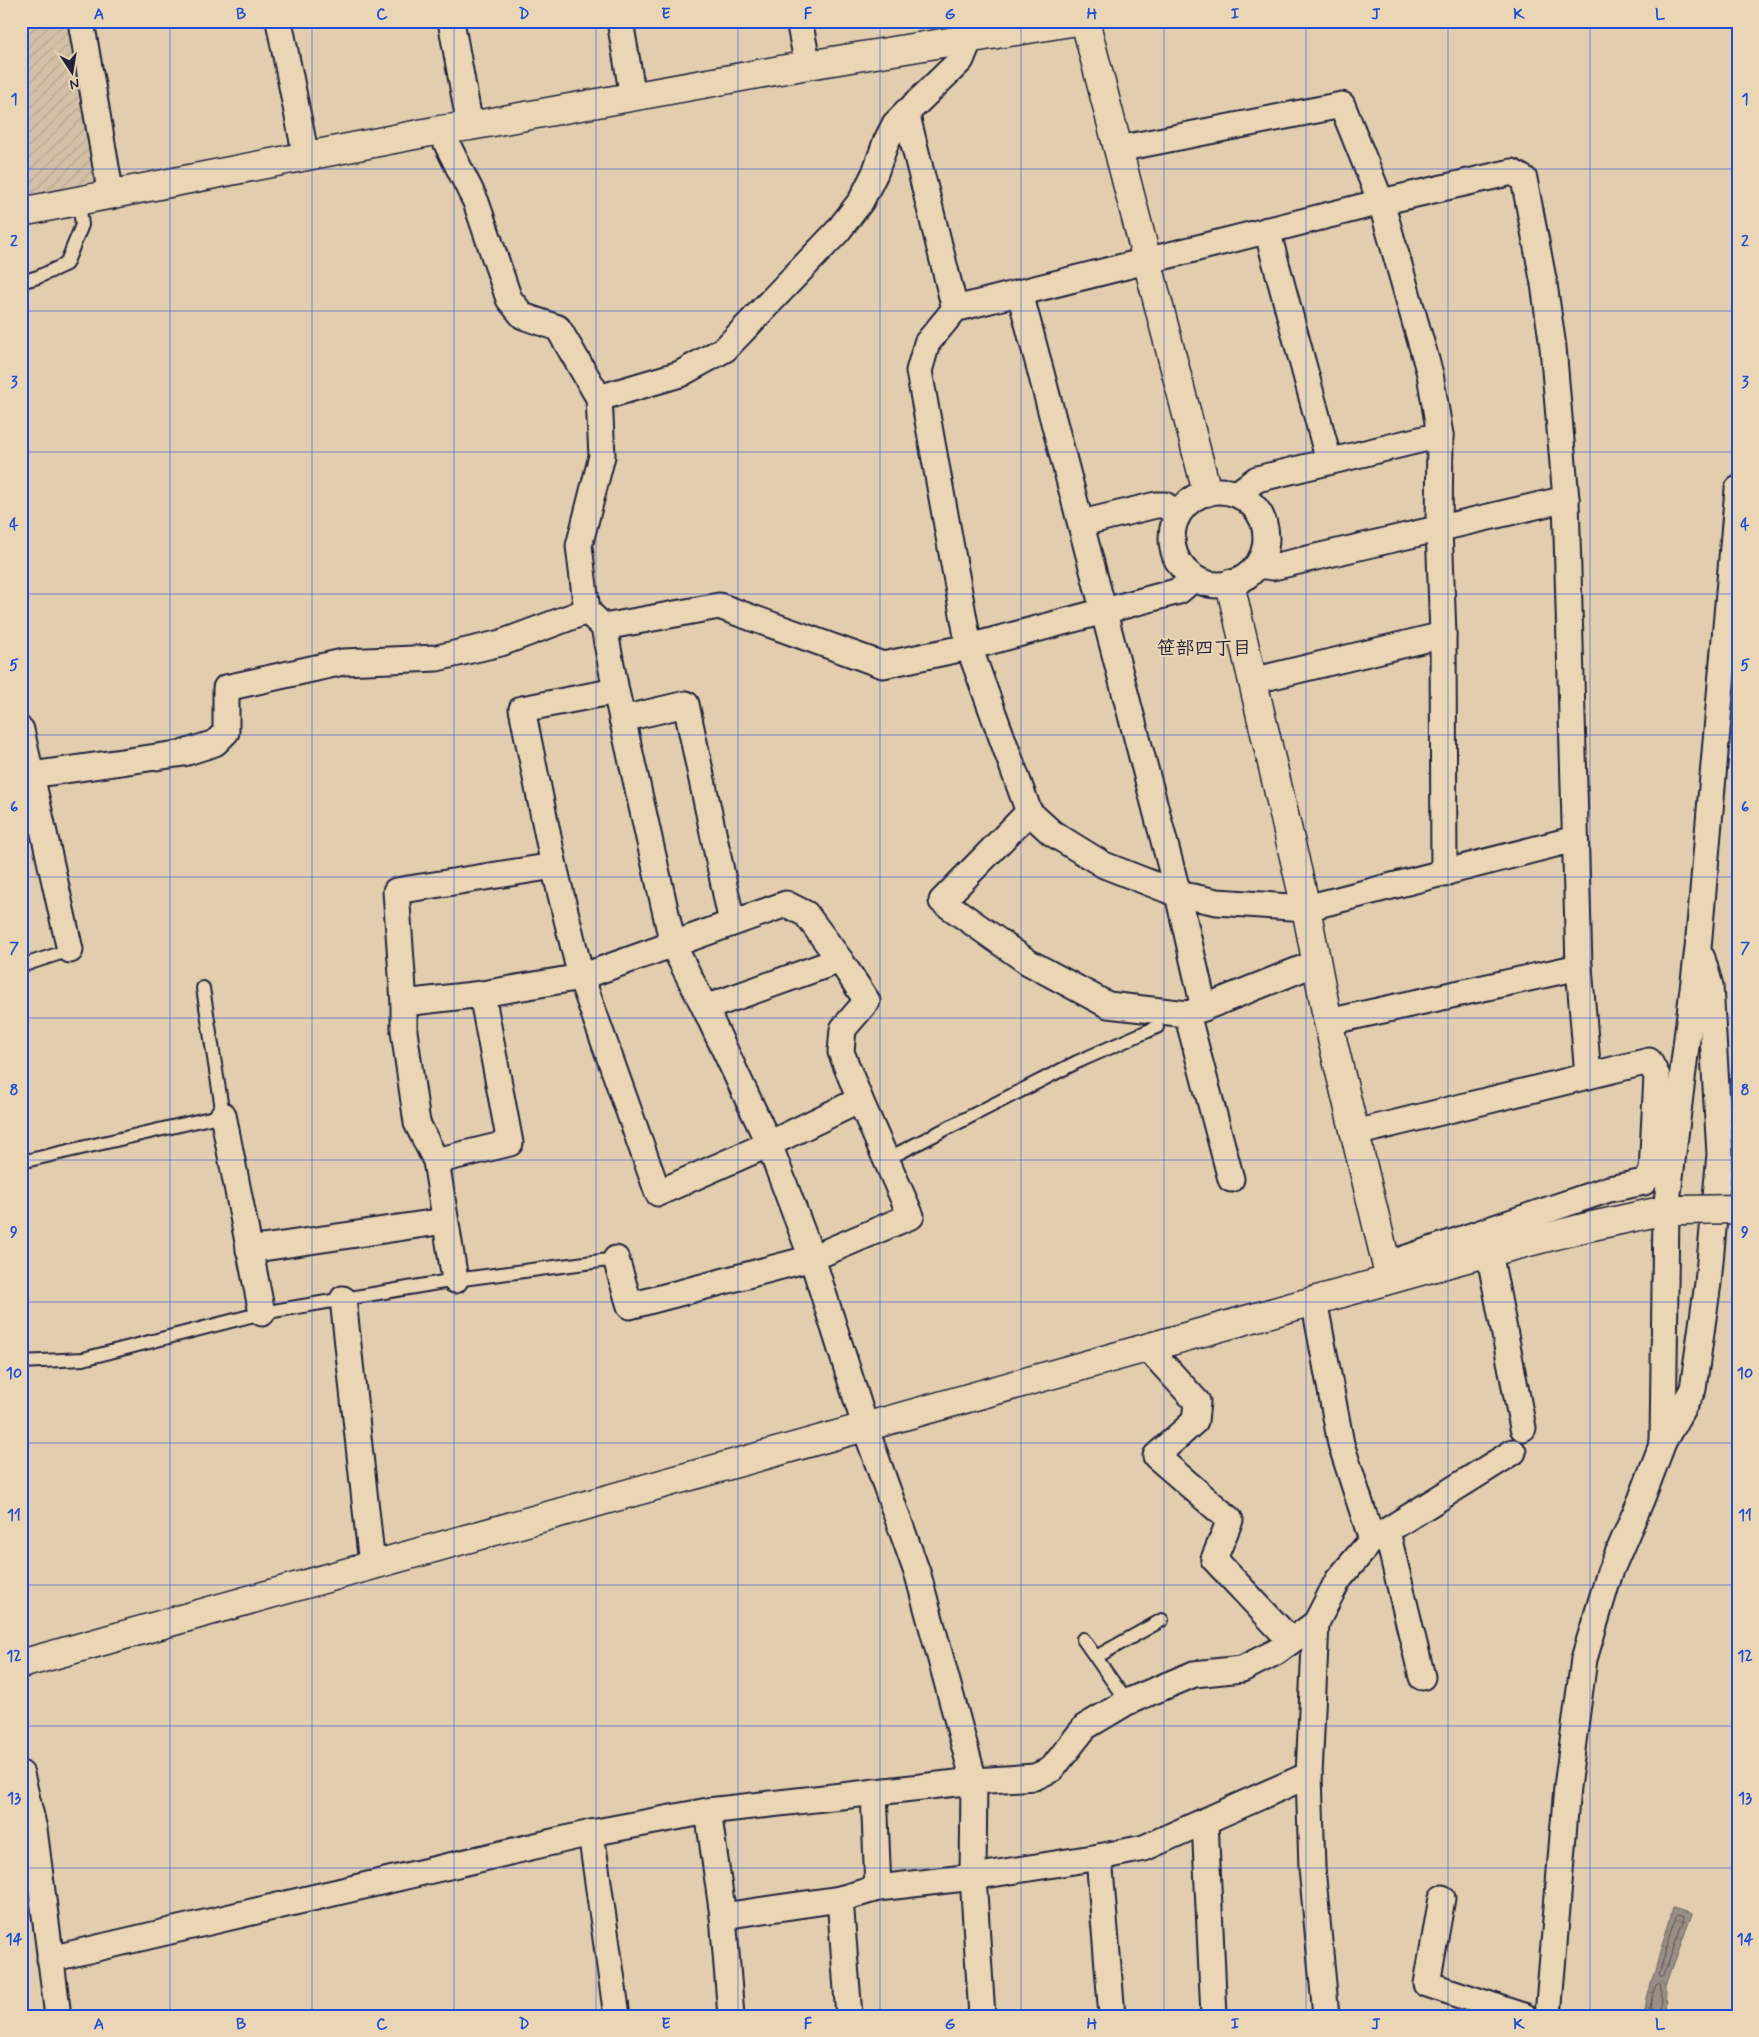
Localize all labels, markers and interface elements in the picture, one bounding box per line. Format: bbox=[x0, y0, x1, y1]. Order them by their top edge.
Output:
text: A bbox=[94, 4, 104, 25]
text: B bbox=[236, 4, 246, 25]
text: C bbox=[376, 4, 388, 25]
text: D bbox=[518, 4, 530, 25]
text: E bbox=[661, 4, 671, 25]
text: F bbox=[804, 4, 813, 25]
text: G bbox=[945, 4, 956, 25]
text: H bbox=[1087, 4, 1098, 25]
text: I bbox=[1231, 4, 1240, 25]
text: J bbox=[1371, 4, 1381, 25]
text: K bbox=[1513, 4, 1525, 25]
text: L bbox=[1655, 4, 1666, 25]
north arrow bbox=[48, 48, 98, 98]
text: N bbox=[68, 74, 81, 94]
text: 1 bbox=[10, 89, 18, 110]
text: 1 bbox=[1741, 89, 1749, 110]
text: 2 bbox=[10, 231, 18, 252]
text: 2 bbox=[1741, 231, 1749, 252]
text: 3 bbox=[10, 372, 18, 393]
text: 3 bbox=[1741, 372, 1749, 393]
text: 4 bbox=[9, 514, 19, 535]
text: 4 bbox=[1740, 514, 1750, 535]
district label: 笹部四丁目 bbox=[1156, 636, 1252, 661]
text: 5 bbox=[9, 655, 19, 676]
text: 5 bbox=[1740, 655, 1750, 676]
text: 6 bbox=[10, 797, 18, 818]
text: 6 bbox=[1741, 797, 1749, 818]
text: 7 bbox=[9, 938, 19, 959]
text: 7 bbox=[1740, 938, 1750, 959]
text: 8 bbox=[9, 1080, 19, 1101]
text: 8 bbox=[1740, 1080, 1750, 1101]
text: 9 bbox=[10, 1222, 18, 1243]
text: 9 bbox=[1741, 1222, 1749, 1243]
text: 10 bbox=[6, 1363, 22, 1384]
text: 10 bbox=[1737, 1363, 1753, 1384]
text: 11 bbox=[7, 1505, 21, 1526]
text: 11 bbox=[1738, 1505, 1752, 1526]
text: 12 bbox=[6, 1646, 22, 1667]
text: 12 bbox=[1737, 1646, 1753, 1667]
text: 13 bbox=[7, 1788, 21, 1809]
text: 13 bbox=[1738, 1788, 1752, 1809]
text: 14 bbox=[6, 1929, 23, 1950]
text: 14 bbox=[1737, 1929, 1754, 1950]
text: A bbox=[94, 2014, 104, 2035]
text: B bbox=[236, 2014, 246, 2035]
text: C bbox=[376, 2014, 388, 2035]
text: D bbox=[518, 2014, 530, 2035]
text: E bbox=[661, 2014, 671, 2035]
text: F bbox=[804, 2014, 813, 2035]
text: G bbox=[945, 2014, 956, 2035]
text: H bbox=[1087, 2014, 1098, 2035]
text: I bbox=[1231, 2014, 1240, 2035]
text: J bbox=[1371, 2014, 1381, 2035]
text: K bbox=[1513, 2014, 1525, 2035]
text: L bbox=[1655, 2014, 1666, 2035]

